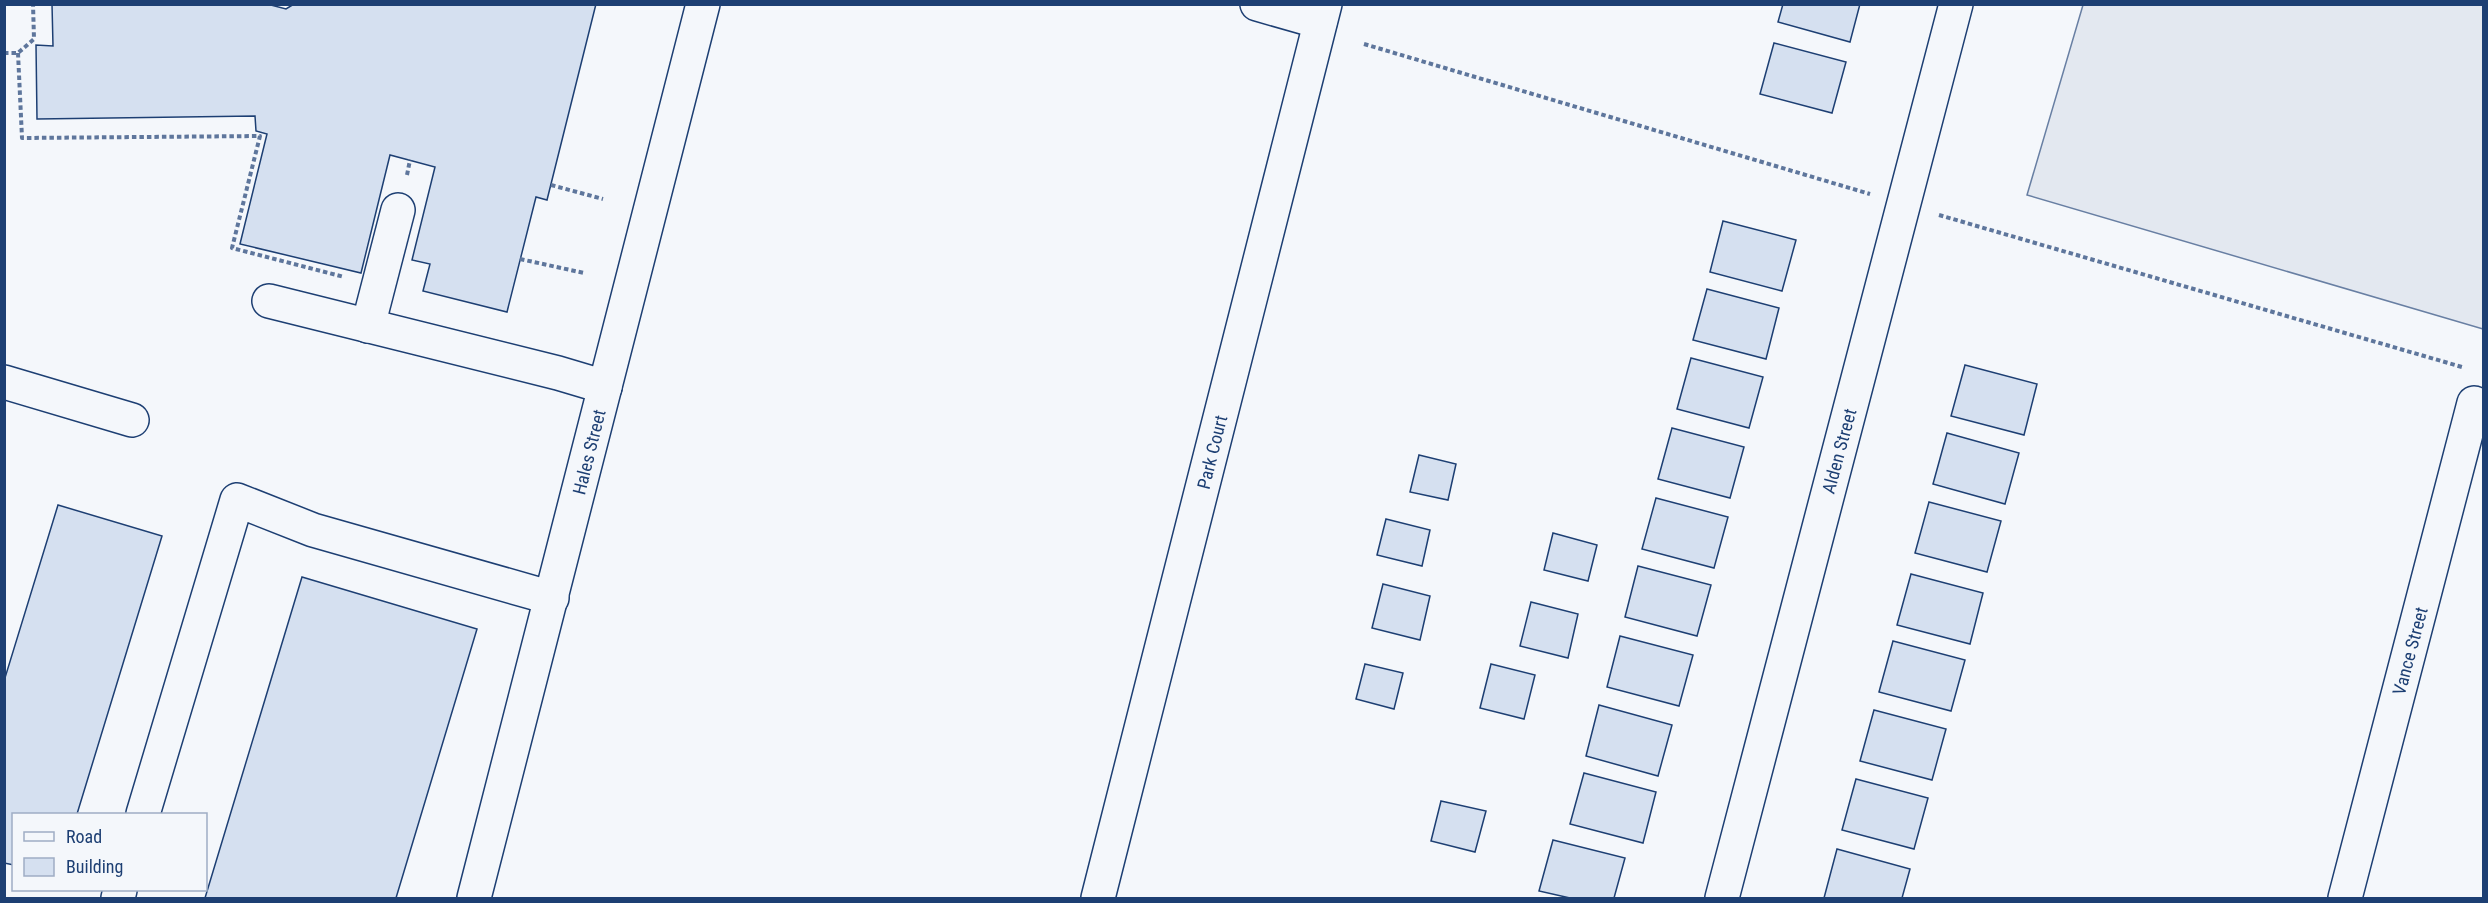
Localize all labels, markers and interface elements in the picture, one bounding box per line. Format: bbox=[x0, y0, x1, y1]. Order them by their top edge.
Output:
street label: Alden Street bbox=[1818, 406, 1860, 496]
street label: Hales Street bbox=[568, 407, 610, 497]
street label: Park Court bbox=[1193, 413, 1231, 491]
street label: Vance Street bbox=[2388, 605, 2432, 697]
legend bbox=[12, 813, 207, 891]
text: Road bbox=[66, 826, 102, 847]
text: Building bbox=[66, 856, 123, 877]

